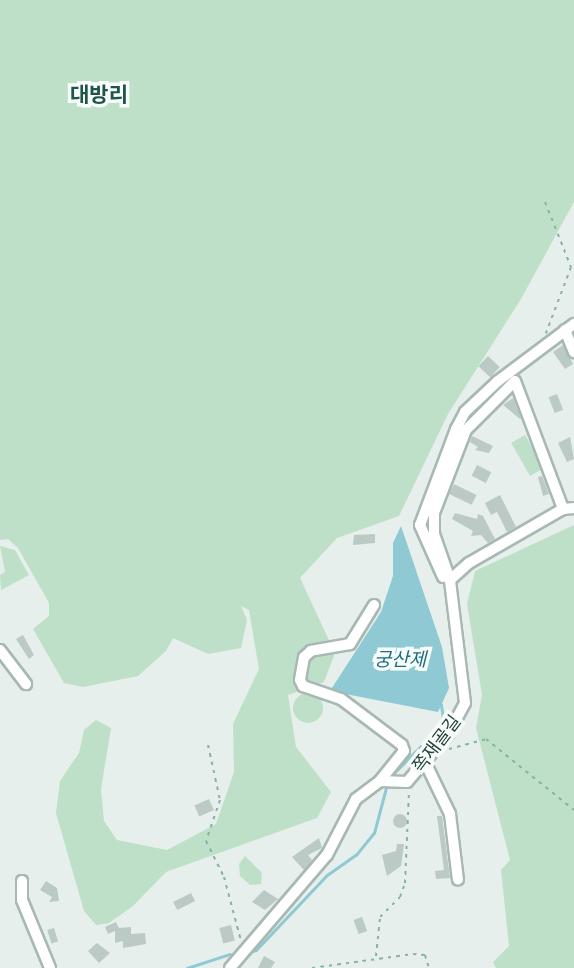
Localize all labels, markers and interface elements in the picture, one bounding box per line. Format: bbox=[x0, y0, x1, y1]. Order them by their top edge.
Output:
district label: 대방리 bbox=[70, 82, 128, 108]
water label: 궁산제 bbox=[374, 649, 426, 671]
street label: 쪽재골길 bbox=[408, 711, 466, 777]

